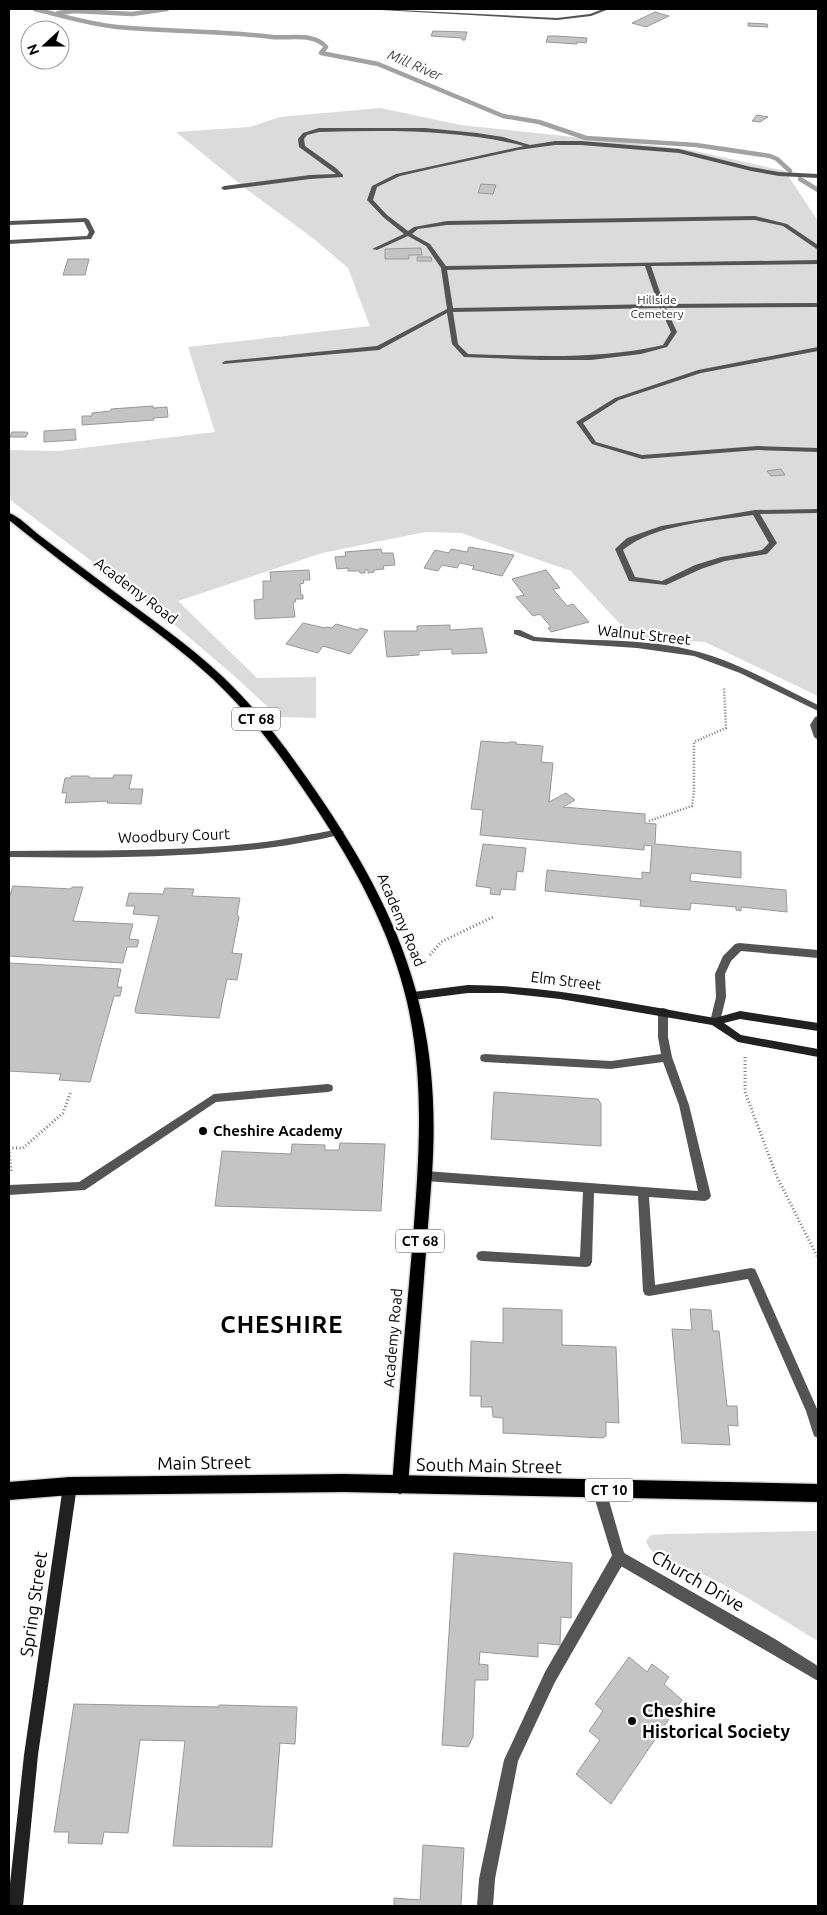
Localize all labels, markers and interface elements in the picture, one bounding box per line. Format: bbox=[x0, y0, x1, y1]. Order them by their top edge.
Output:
north arrow bbox=[20, 20, 70, 70]
text: N bbox=[24, 42, 42, 57]
water label: Mill River bbox=[385, 46, 445, 84]
park label: Hillside Cemetery bbox=[631, 293, 684, 320]
street label: Academy Road bbox=[91, 554, 181, 627]
street label: Walnut Street bbox=[597, 621, 692, 648]
road number: CT 68 bbox=[232, 708, 280, 731]
street label: Woodbury Court bbox=[118, 825, 230, 846]
street label: Academy Road bbox=[374, 871, 429, 969]
street label: Elm Street bbox=[530, 968, 602, 993]
place label: Cheshire Academy bbox=[213, 1122, 342, 1139]
marker: Cheshire Academy bbox=[197, 1125, 209, 1137]
road number: CT 68 bbox=[396, 1230, 444, 1252]
street label: Academy Road bbox=[380, 1288, 405, 1388]
district label: CHESHIRE bbox=[220, 1311, 344, 1338]
street label: Main Street bbox=[157, 1451, 251, 1473]
street label: South Main Street bbox=[416, 1454, 562, 1476]
road number: CT 10 bbox=[585, 1478, 633, 1502]
street label: Church Drive bbox=[649, 1546, 748, 1615]
street label: Spring Street bbox=[16, 1550, 50, 1658]
place label: Cheshire Historical Society bbox=[642, 1700, 790, 1741]
marker: Cheshire Historical Society bbox=[626, 1715, 638, 1727]

